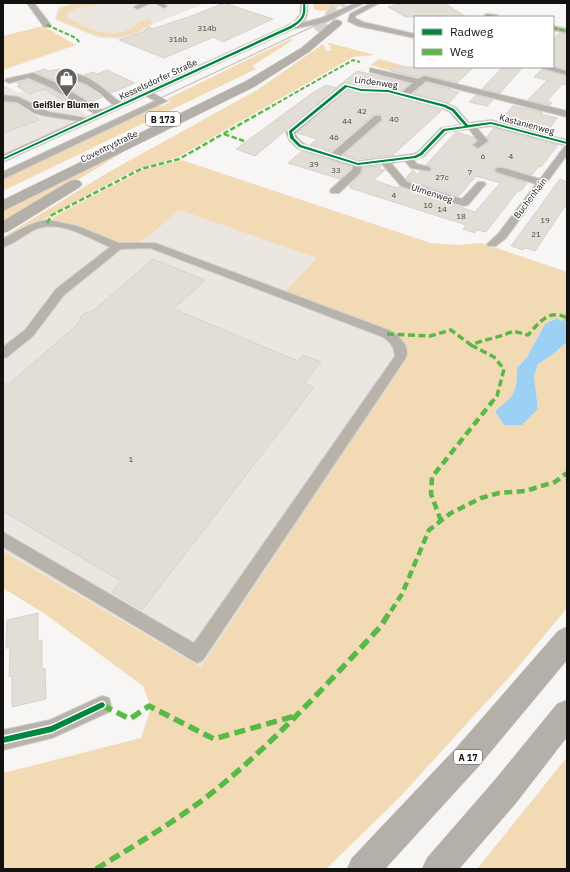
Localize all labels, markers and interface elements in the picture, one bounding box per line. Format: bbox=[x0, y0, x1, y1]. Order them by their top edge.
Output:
legend bbox=[414, 16, 554, 68]
house number: 314b bbox=[197, 23, 217, 33]
text: Radweg bbox=[450, 24, 494, 39]
house number: 316b bbox=[168, 34, 188, 44]
text: Weg bbox=[450, 44, 474, 59]
street label: Kesselsdorfer Straße bbox=[117, 56, 199, 102]
shop icon: Geißler Blumen bbox=[53, 66, 79, 99]
street label: Lindenweg bbox=[354, 74, 399, 91]
place label: Geißler Blumen bbox=[33, 99, 99, 110]
house number: 42 bbox=[357, 106, 367, 116]
street label: Kastanienweg bbox=[498, 111, 556, 137]
road number: B 173 bbox=[146, 112, 180, 126]
house number: 40 bbox=[389, 114, 399, 124]
house number: 44 bbox=[342, 116, 352, 126]
street label: Coventrystraße bbox=[79, 127, 139, 165]
house number: 46 bbox=[329, 132, 339, 142]
house number: 6 bbox=[481, 151, 486, 161]
house number: 4 bbox=[509, 151, 514, 161]
house number: 39 bbox=[309, 159, 319, 169]
house number: 33 bbox=[331, 165, 341, 175]
house number: 7 bbox=[468, 167, 473, 177]
house number: 27c bbox=[435, 172, 449, 182]
street label: Buchenhain bbox=[511, 176, 549, 220]
street label: Ulmenweg bbox=[410, 181, 454, 205]
house number: 4 bbox=[392, 190, 397, 200]
house number: 10 bbox=[423, 200, 433, 210]
house number: 14 bbox=[437, 204, 447, 214]
house number: 18 bbox=[456, 211, 466, 221]
house number: 19 bbox=[540, 215, 550, 225]
house number: 21 bbox=[531, 229, 541, 239]
house number: 1 bbox=[129, 454, 134, 464]
road number: A 17 bbox=[454, 750, 482, 764]

